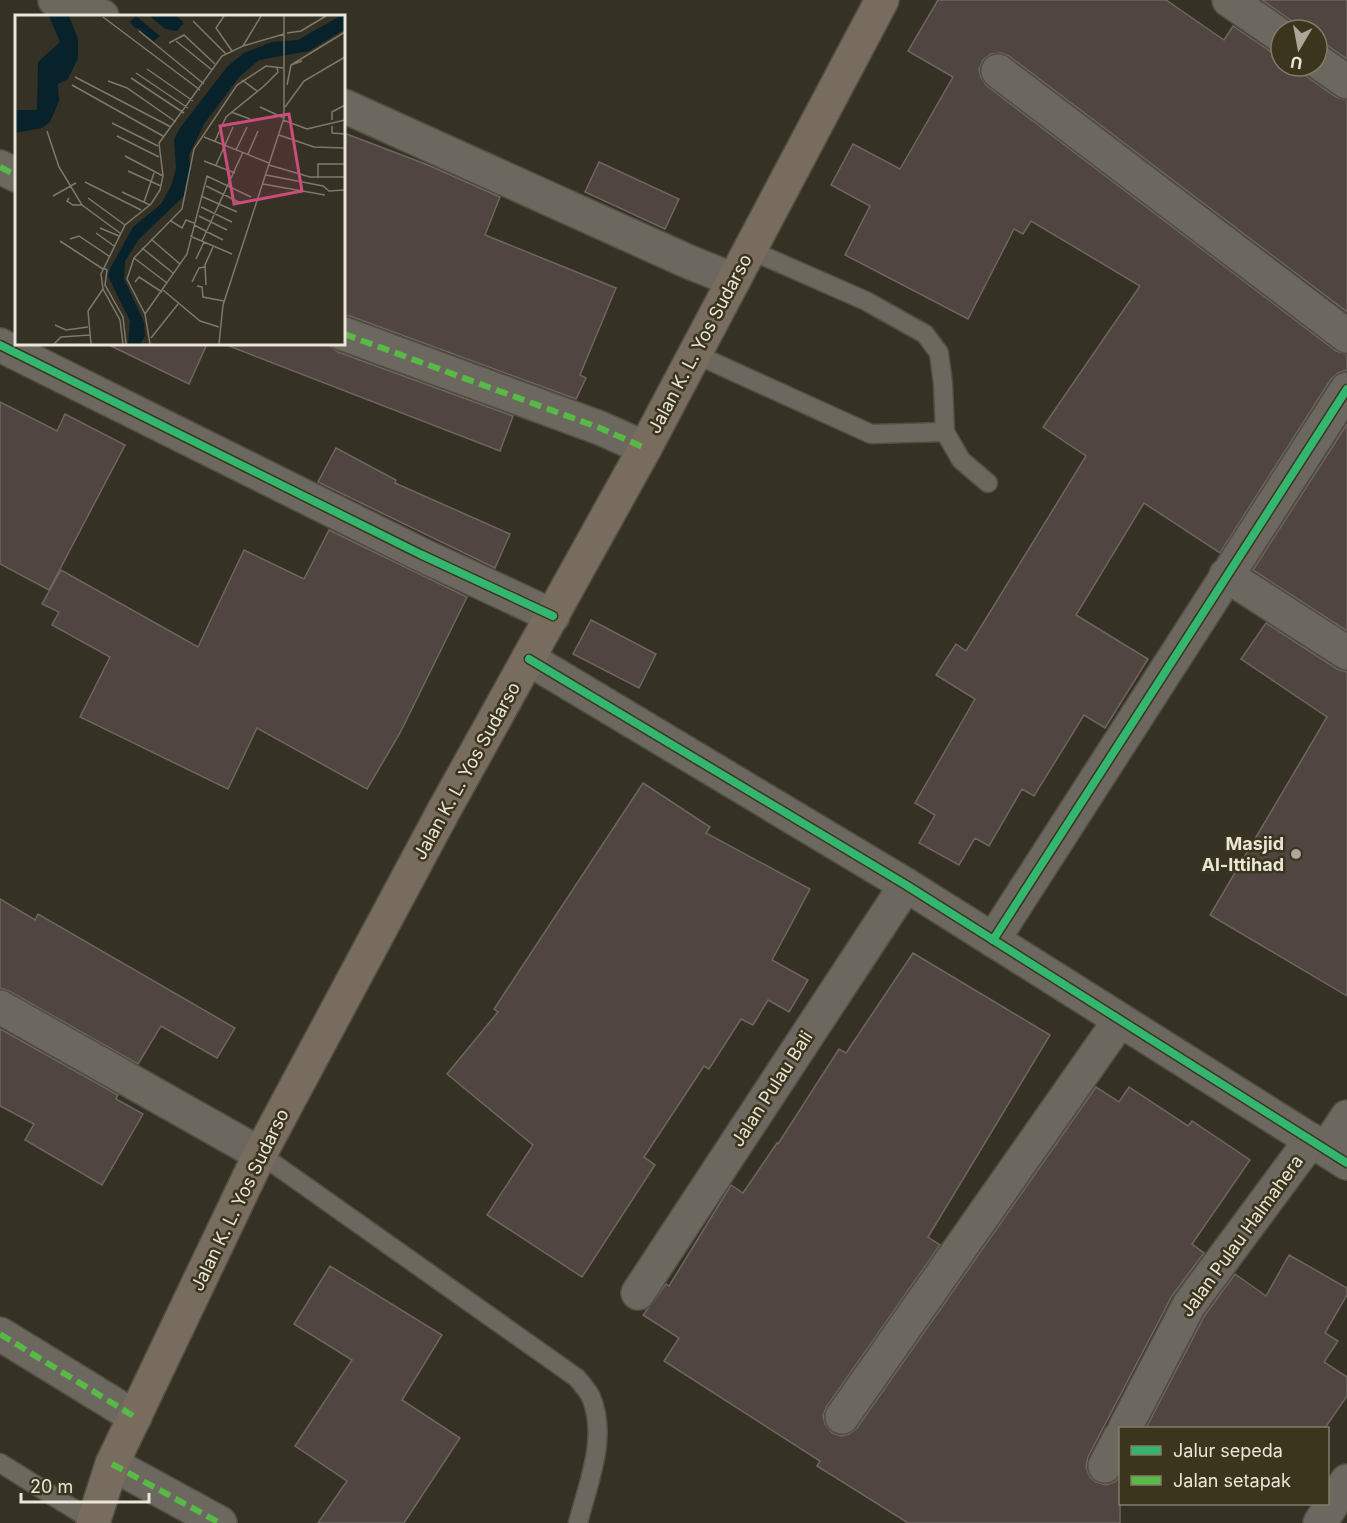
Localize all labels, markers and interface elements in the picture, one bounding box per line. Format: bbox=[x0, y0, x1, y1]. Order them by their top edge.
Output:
inset map bbox=[15, 15, 345, 345]
north arrow bbox=[1269, 18, 1329, 78]
text: U bbox=[1289, 52, 1304, 74]
street label: Jalan K. L. Yos Sudarso bbox=[643, 251, 756, 437]
street label: Jalan K. L. Yos Sudarso bbox=[409, 678, 524, 863]
place label: Masjid Al-Ittihad bbox=[1202, 833, 1284, 875]
marker: Masjid Al-Ittihad bbox=[1289, 847, 1303, 861]
street label: Jalan Pulau Bali bbox=[726, 1027, 817, 1150]
street label: Jalan K. L. Yos Sudarso bbox=[186, 1105, 293, 1294]
street label: Jalan Pulau Halmahera bbox=[1176, 1151, 1307, 1321]
legend bbox=[1119, 1427, 1329, 1505]
text: Jalur sepeda bbox=[1173, 1440, 1283, 1461]
scale bar bbox=[21, 1466, 148, 1504]
text: Jalan setapak bbox=[1173, 1470, 1291, 1491]
text: 20 m bbox=[30, 1476, 73, 1497]

